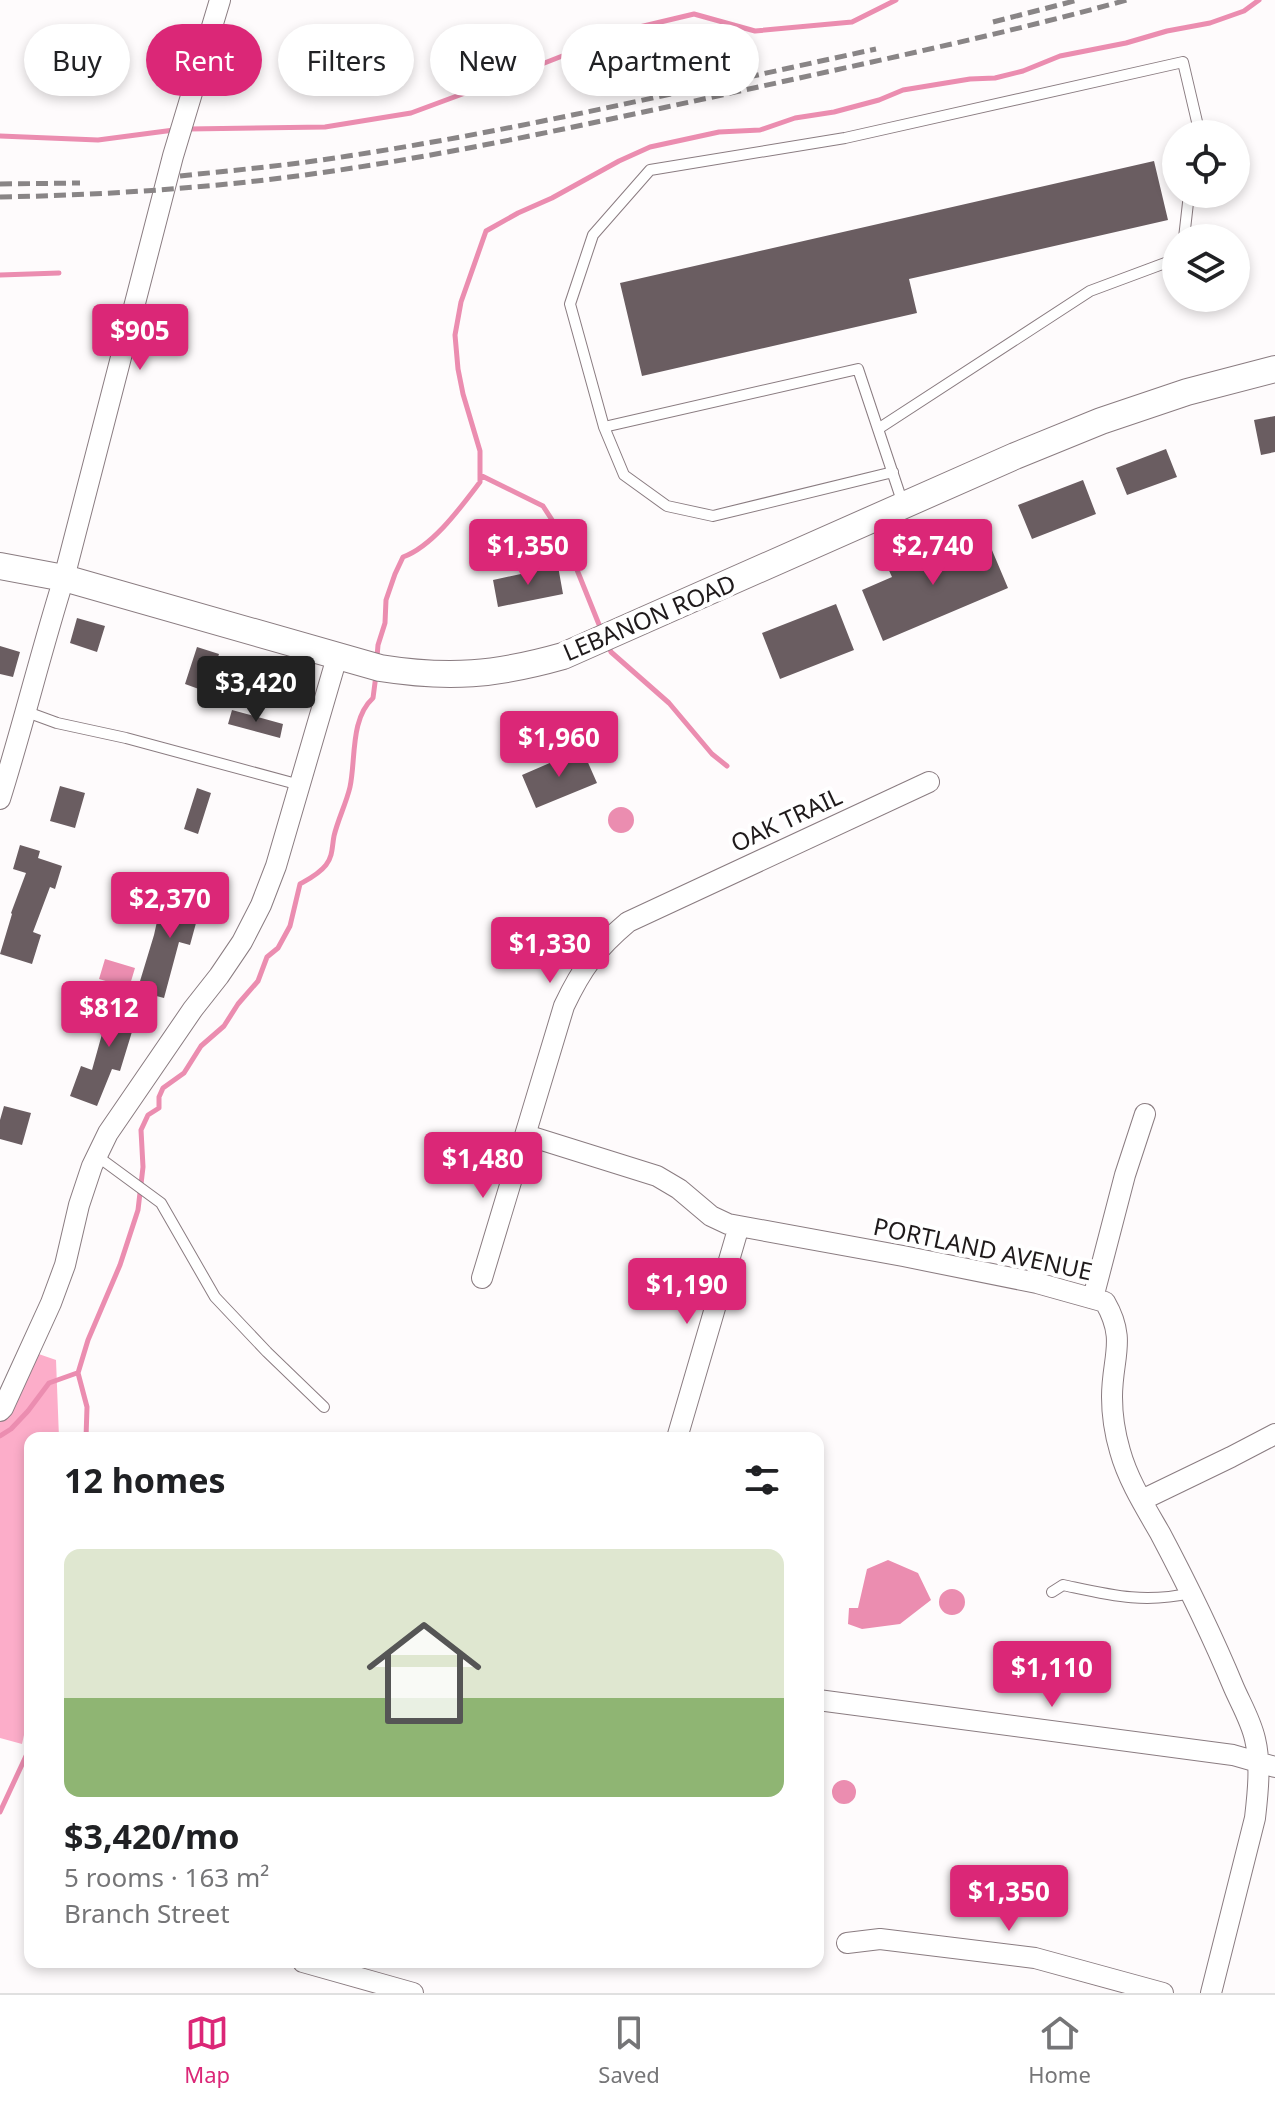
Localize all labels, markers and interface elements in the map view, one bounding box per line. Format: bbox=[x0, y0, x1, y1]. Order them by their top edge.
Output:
chip: Buy bbox=[24, 24, 130, 96]
chip: Rent bbox=[146, 24, 262, 96]
chip: Filters bbox=[278, 24, 414, 96]
chip: New bbox=[430, 24, 545, 96]
chip: Apartment bbox=[561, 24, 759, 96]
map controls bbox=[1162, 120, 1250, 312]
button: locate bbox=[1162, 120, 1250, 208]
button: layers bbox=[1162, 224, 1250, 312]
pin: $905 bbox=[93, 304, 187, 372]
text: $905 bbox=[110, 312, 170, 348]
pin: $1,350 bbox=[463, 519, 593, 587]
pin: $2,740 bbox=[868, 519, 998, 587]
text: $1,350 bbox=[487, 527, 569, 563]
text: $2,740 bbox=[892, 527, 974, 563]
street label: LEBANON ROAD bbox=[558, 566, 740, 668]
pin: $3,420 bbox=[191, 656, 321, 724]
text: $3,420 bbox=[215, 664, 297, 700]
pin: $1,960 bbox=[494, 711, 624, 779]
text: $1,960 bbox=[518, 719, 600, 755]
street label: OAK TRAIL bbox=[725, 779, 847, 859]
pin: $2,370 bbox=[105, 872, 235, 940]
text: $2,370 bbox=[129, 880, 211, 916]
pin: $1,330 bbox=[485, 917, 615, 985]
text: $1,330 bbox=[509, 925, 591, 961]
pin: $812 bbox=[62, 981, 156, 1049]
text: $812 bbox=[79, 989, 139, 1025]
pin: $1,480 bbox=[418, 1132, 548, 1200]
text: $1,480 bbox=[442, 1140, 524, 1176]
street label: PORTLAND AVENUE bbox=[871, 1209, 1095, 1287]
pin: $1,190 bbox=[622, 1258, 752, 1326]
text: $1,190 bbox=[646, 1266, 728, 1302]
text: 12 homes bbox=[64, 1457, 226, 1503]
icon: filters bbox=[740, 1458, 784, 1502]
icon: home bbox=[352, 1601, 496, 1745]
pin: $1,110 bbox=[987, 1641, 1117, 1709]
text: $1,110 bbox=[1011, 1649, 1093, 1685]
text: $3,420/mo bbox=[64, 1813, 239, 1859]
text: 5 rooms · 163 m² bbox=[64, 1859, 269, 1895]
pin: $1,350 bbox=[944, 1865, 1074, 1933]
text: $1,350 bbox=[968, 1873, 1050, 1909]
text: Branch Street bbox=[64, 1895, 230, 1931]
tab: Map bbox=[184, 2011, 230, 2089]
tab: Saved bbox=[598, 2011, 660, 2089]
tab: Home bbox=[1028, 2011, 1091, 2089]

